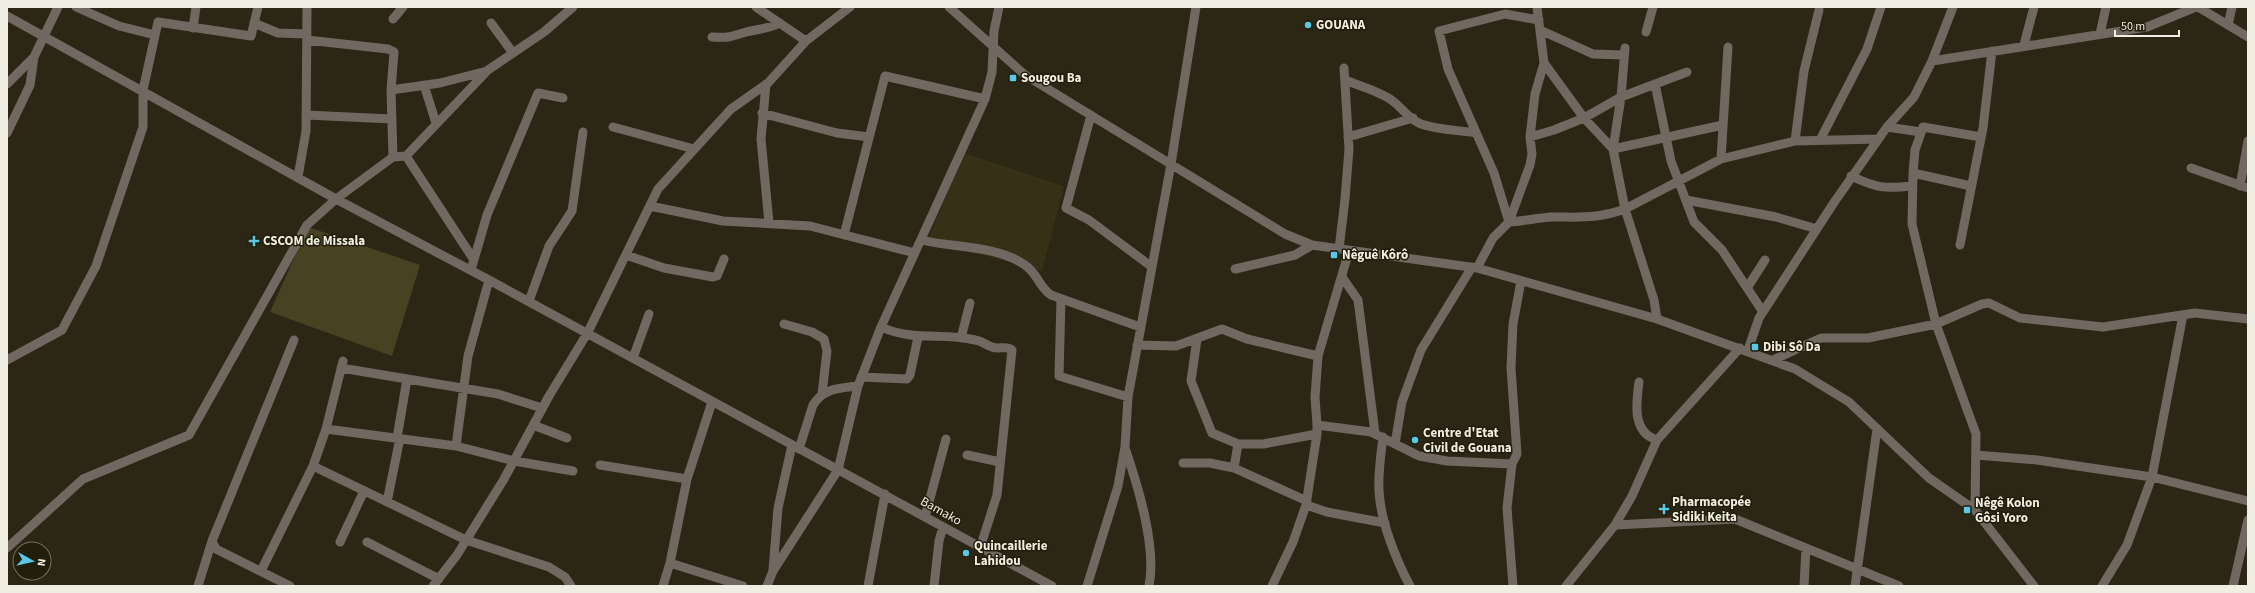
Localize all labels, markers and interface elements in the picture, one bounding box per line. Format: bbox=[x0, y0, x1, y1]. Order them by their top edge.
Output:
scale bar bbox=[2115, 12, 2179, 38]
place label: GOUANA bbox=[1316, 16, 1366, 34]
text: 50 m bbox=[2121, 18, 2145, 35]
marker: GOUANA bbox=[1303, 20, 1313, 30]
place label: Sougou Ba bbox=[1021, 69, 1082, 87]
marker: Sougou Ba bbox=[1008, 73, 1018, 83]
place label: CSCOM de Missala bbox=[263, 232, 365, 250]
marker: CSCOM de Missala bbox=[248, 235, 260, 247]
place label: Nêguê Kôrô bbox=[1342, 246, 1408, 264]
marker: Nêguê Kôrô bbox=[1329, 250, 1339, 260]
place label: Dibi Sô Da bbox=[1763, 338, 1821, 356]
marker: Dibi Sô Da bbox=[1750, 342, 1760, 352]
place label: Centre d'Etat Civil de Gouana bbox=[1423, 424, 1512, 457]
marker: Centre d'Etat Civil de Gouana bbox=[1410, 435, 1420, 445]
street label: Bamako bbox=[917, 492, 965, 530]
place label: Pharmacopée Sidiki Keita bbox=[1672, 493, 1751, 526]
place label: Nêgê Kolon Gôsi Yoro bbox=[1975, 494, 2040, 527]
marker: Pharmacopée Sidiki Keita bbox=[1659, 504, 1669, 514]
marker: Nêgê Kolon Gôsi Yoro bbox=[1962, 505, 1972, 515]
place label: Quincaillerie Lahidou bbox=[974, 537, 1048, 570]
north arrow bbox=[12, 541, 52, 581]
marker: Quincaillerie Lahidou bbox=[961, 548, 971, 558]
text: N bbox=[33, 558, 49, 567]

